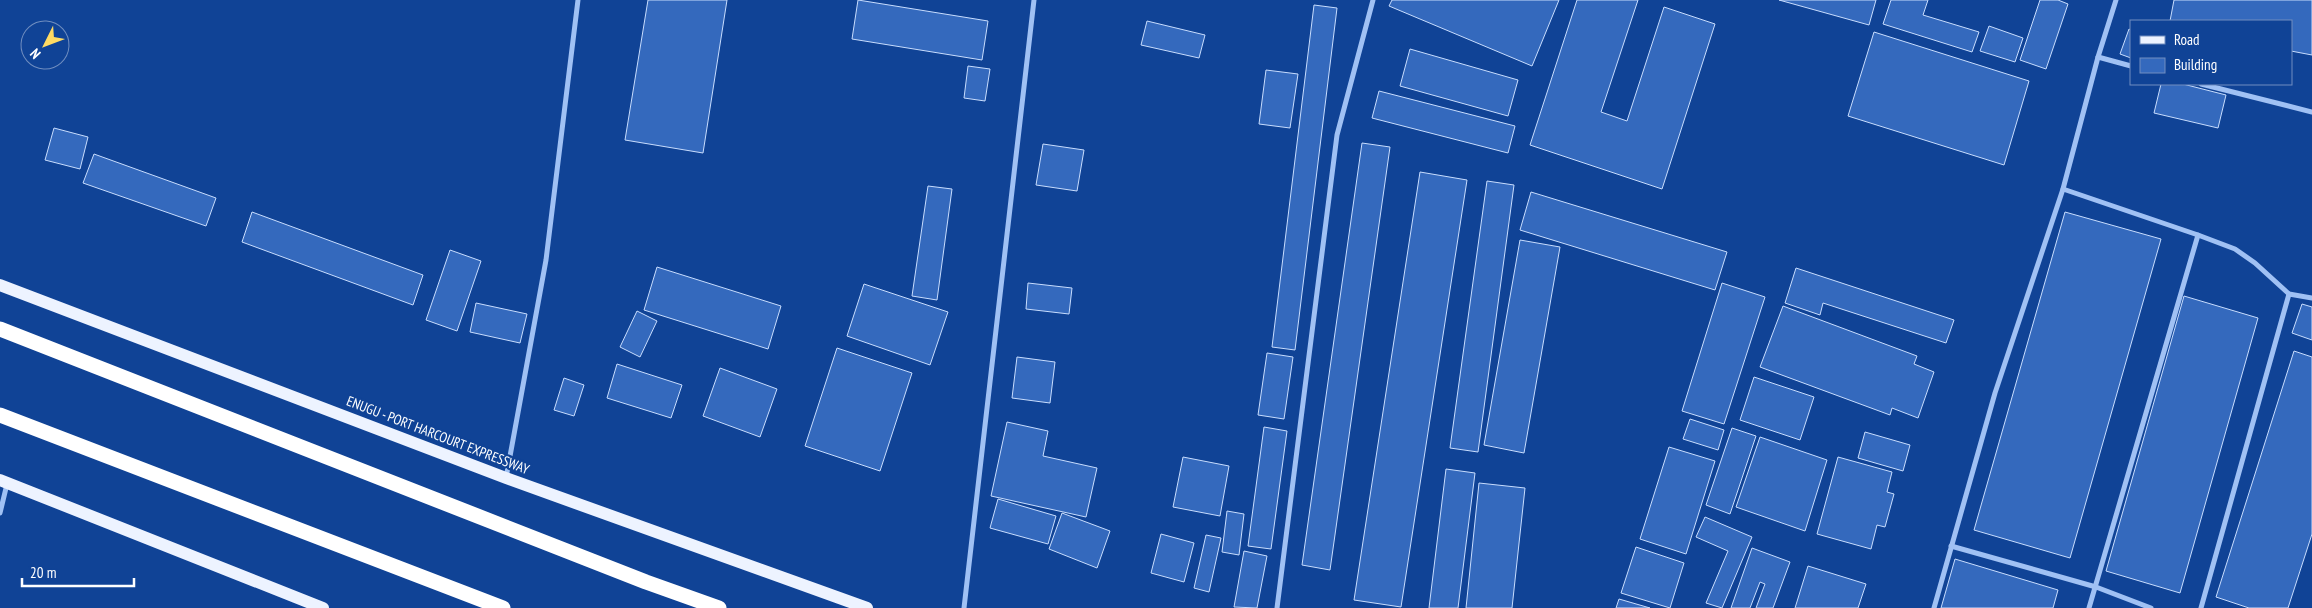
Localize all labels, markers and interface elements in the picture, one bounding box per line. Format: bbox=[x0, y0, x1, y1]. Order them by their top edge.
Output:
north arrow bbox=[20, 20, 70, 70]
legend bbox=[2130, 20, 2292, 85]
text: Road bbox=[2174, 30, 2200, 49]
text: N bbox=[26, 45, 45, 63]
text: Building bbox=[2174, 55, 2217, 74]
street label: ENUGU - PORT HARCOURT EXPRESSWAY bbox=[344, 392, 532, 478]
scale bar bbox=[22, 556, 135, 588]
text: 20 m bbox=[30, 563, 56, 582]

